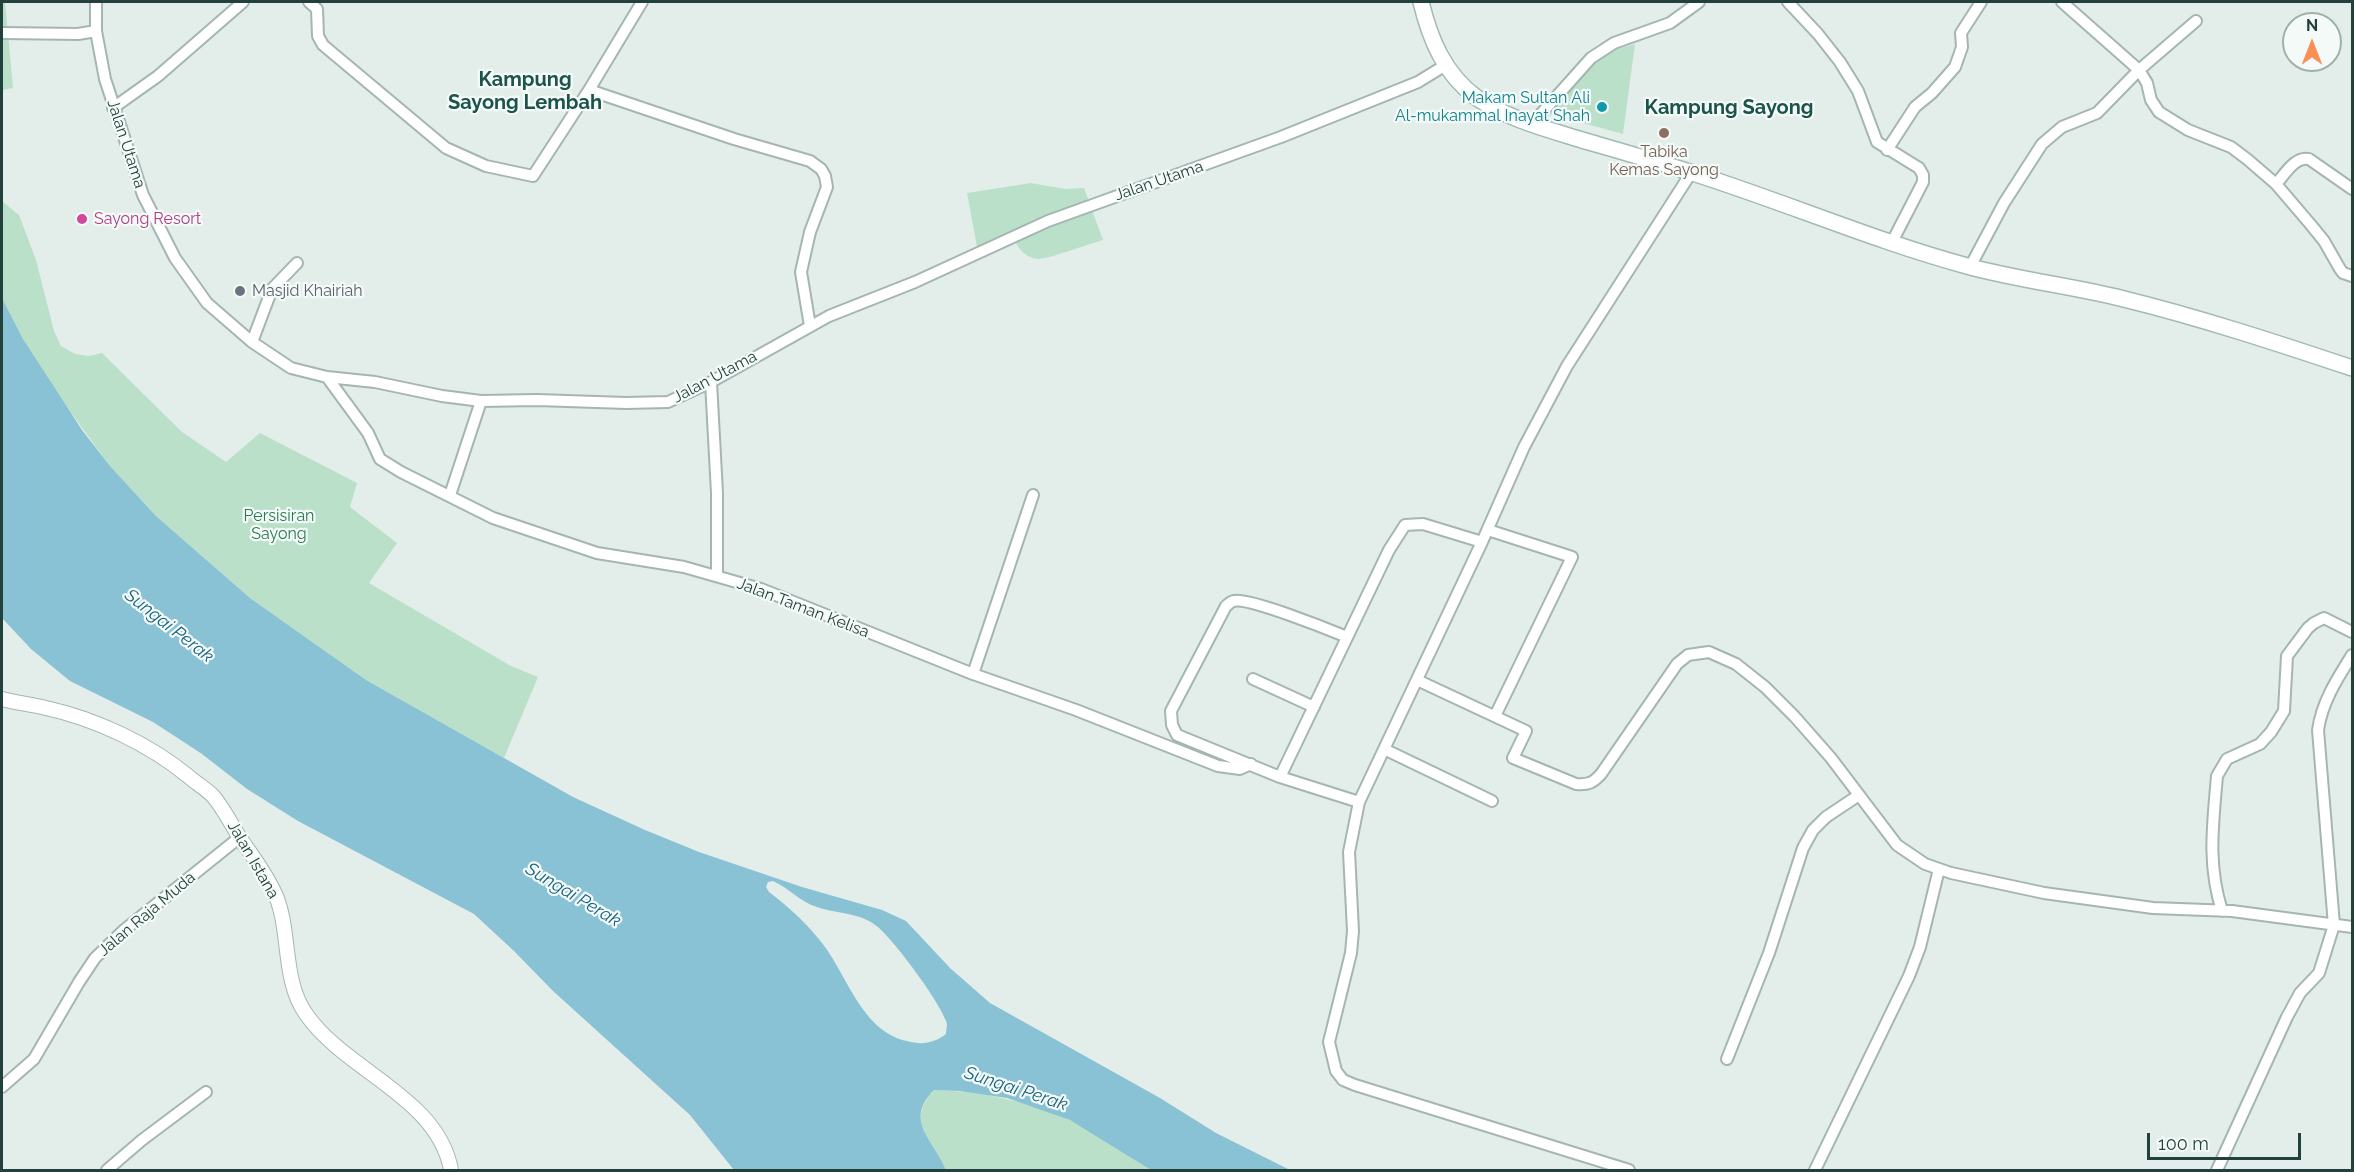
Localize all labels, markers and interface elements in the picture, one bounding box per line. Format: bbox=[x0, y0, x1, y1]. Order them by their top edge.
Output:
north arrow bbox=[2282, 12, 2342, 72]
text: N bbox=[2306, 16, 2318, 35]
district label: Kampung Sayong Lembah bbox=[448, 68, 602, 115]
place label: Makam Sultan Ali Al-mukammal Inayat Shah bbox=[1395, 88, 1590, 126]
district label: Kampung Sayong bbox=[1645, 96, 1813, 120]
street label: Jalan Utama bbox=[103, 97, 149, 191]
marker: Makam Sultan Ali Al-mukammal Inayat Shah bbox=[1595, 100, 1609, 114]
marker: Tabika Kemas Sayong bbox=[1657, 126, 1671, 140]
place label: Tabika Kemas Sayong bbox=[1609, 142, 1719, 180]
street label: Jalan Utama bbox=[1112, 157, 1206, 205]
place label: Sayong Resort bbox=[94, 209, 201, 229]
marker: Sayong Resort bbox=[75, 212, 89, 226]
place label: Masjid Khairiah bbox=[252, 281, 362, 301]
marker: Masjid Khairiah bbox=[233, 284, 247, 298]
street label: Jalan Utama bbox=[670, 347, 760, 407]
park label: Persisiran Sayong bbox=[244, 506, 314, 544]
street label: Jalan Taman Kelisa bbox=[734, 574, 872, 642]
water label: Sungai Perak bbox=[120, 584, 218, 668]
street label: Jalan Istana bbox=[223, 818, 283, 902]
water label: Sungai Perak bbox=[521, 858, 625, 932]
street label: Jalan Raja Muda bbox=[95, 868, 199, 960]
water label: Sungai Perak bbox=[962, 1062, 1070, 1116]
scale bar bbox=[2150, 1121, 2304, 1159]
text: 100 m bbox=[2158, 1133, 2209, 1154]

